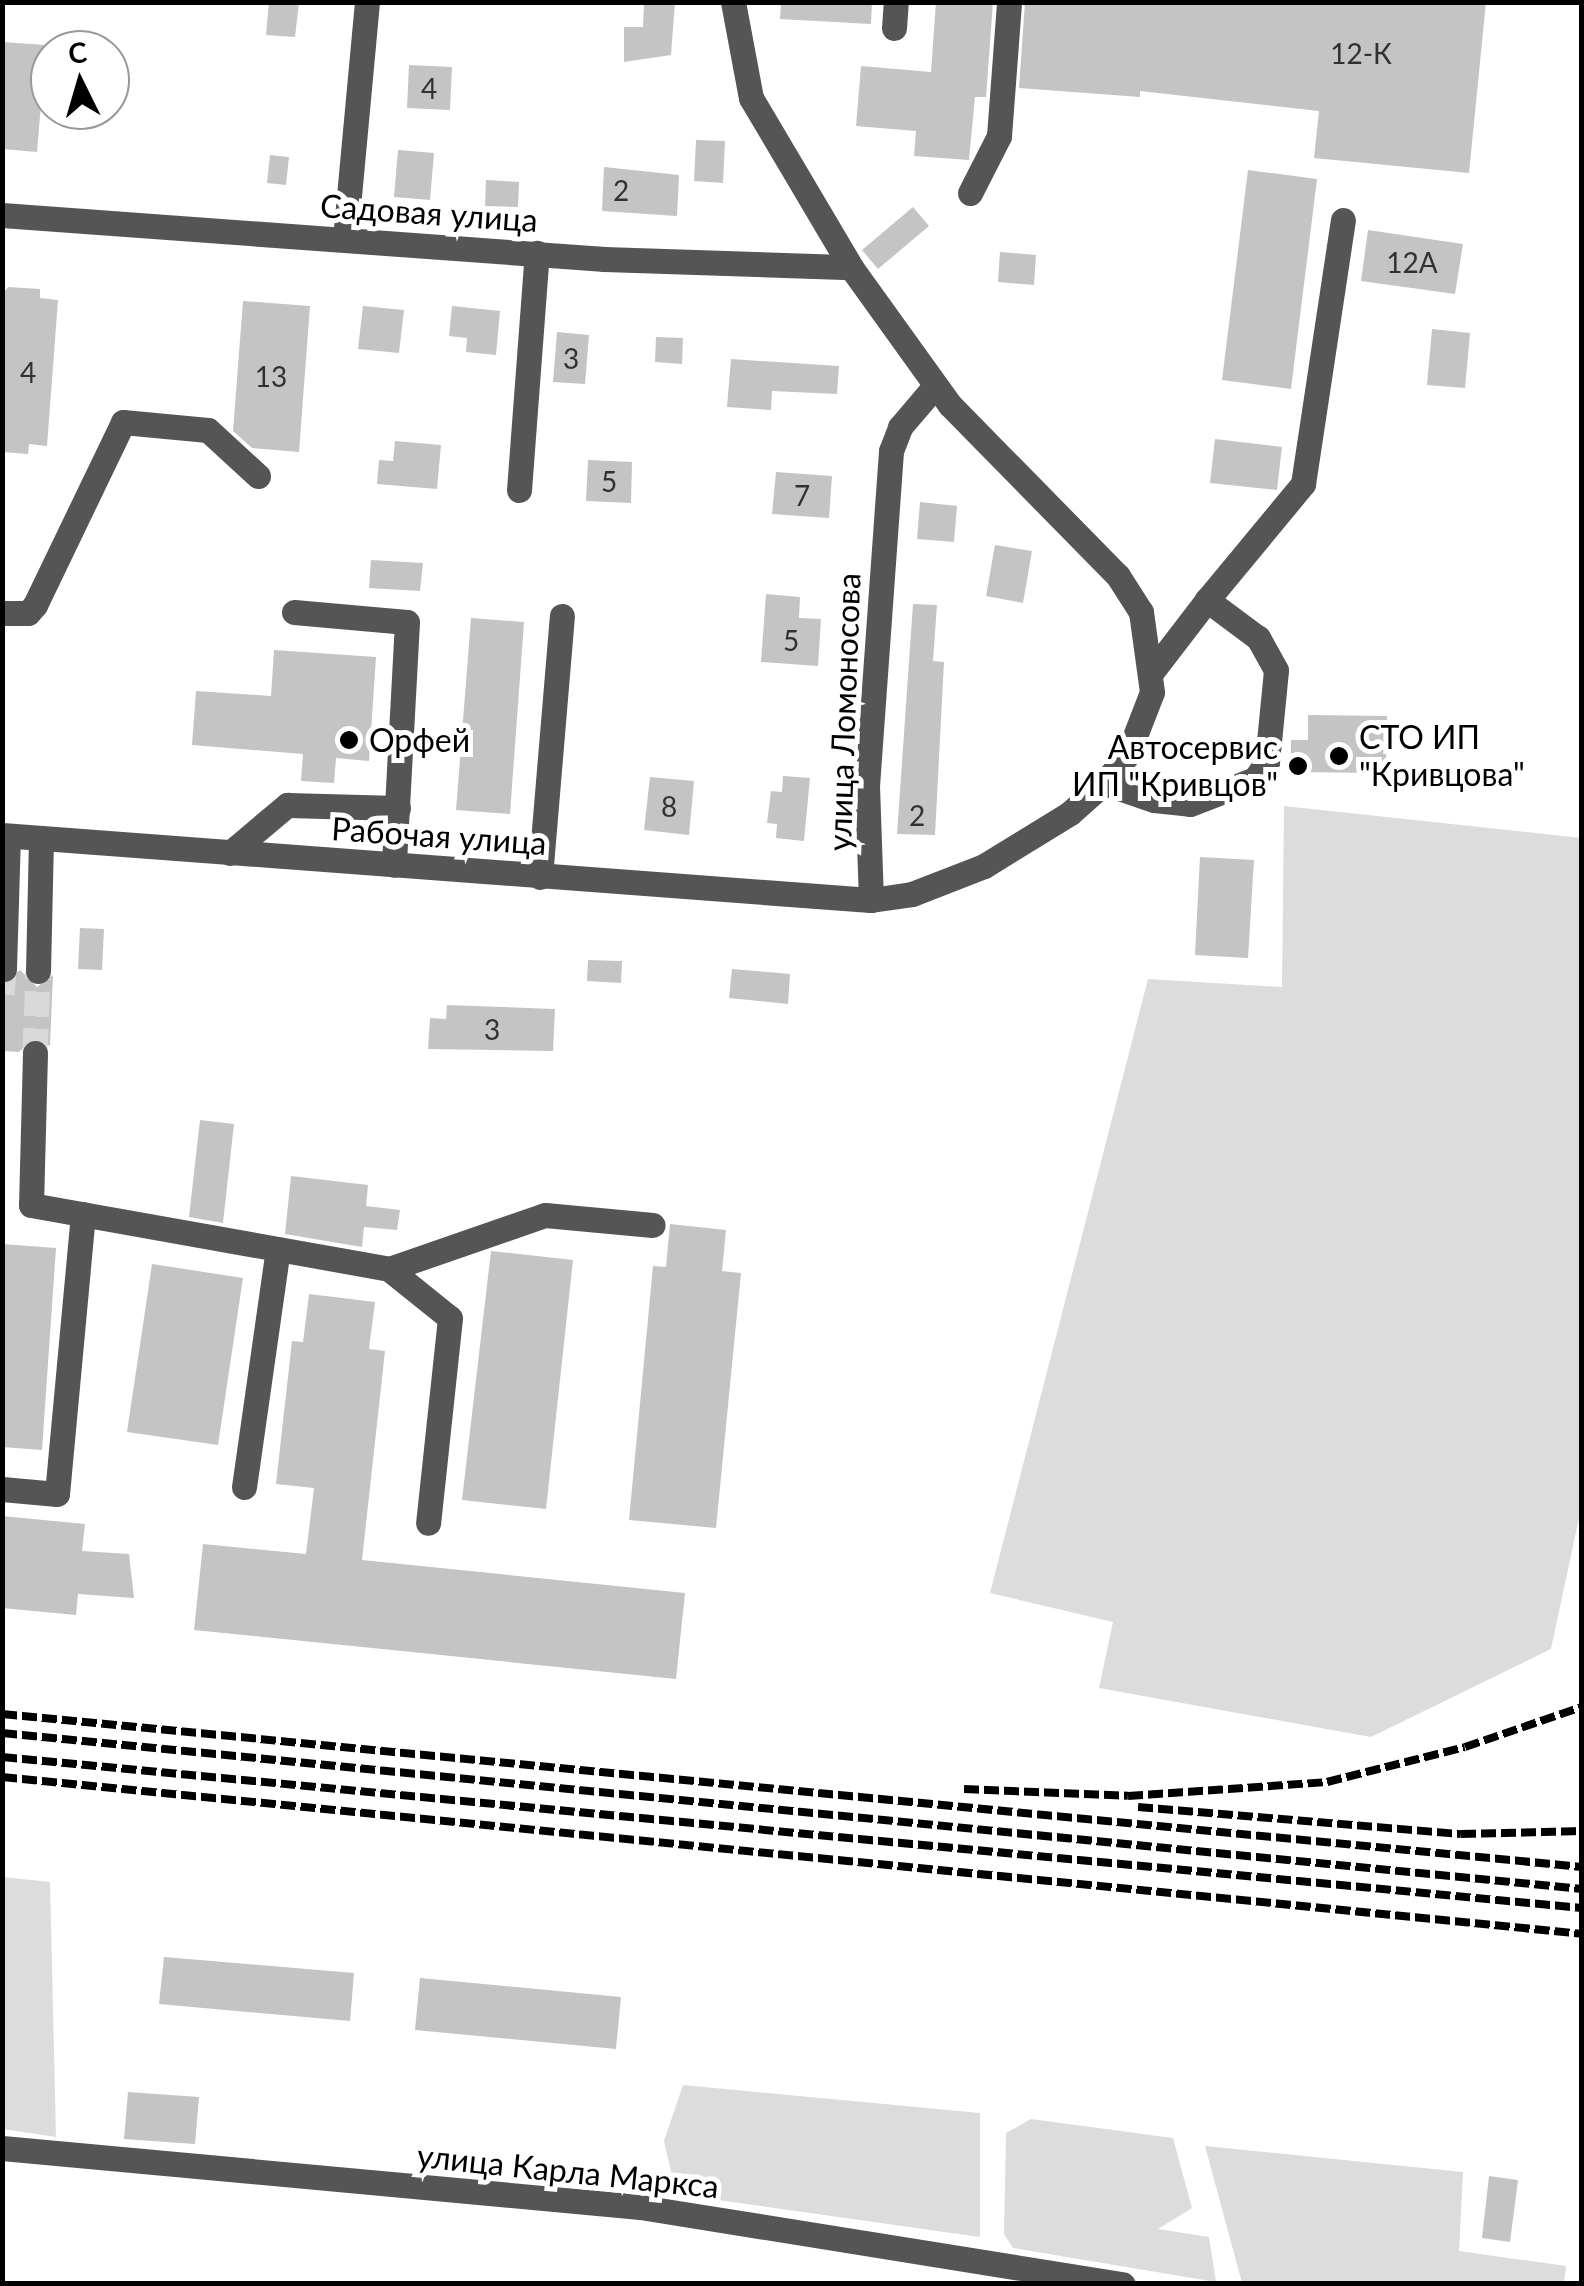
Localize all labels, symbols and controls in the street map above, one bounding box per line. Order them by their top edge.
north arrow [30,30,130,130]
text: С [67,34,88,70]
house number: 12-К [1330,36,1392,70]
house number: 4 [421,71,437,105]
house number: 2 [613,173,629,207]
street label: Садовая улица [319,186,539,240]
house number: 12А [1386,245,1438,279]
house number: 3 [563,341,579,375]
house number: 4 [20,355,36,389]
house number: 13 [255,359,287,393]
house number: 5 [601,464,617,498]
house number: 7 [794,478,810,512]
street label: улица Ломоносова [820,572,868,852]
house number: 5 [783,623,799,657]
place label: СТО ИП "Кривцова" [1359,719,1525,794]
place label: Орфей [369,721,470,759]
marker: Орфей [338,729,360,751]
place label: Автосервис ИП "Кривцов" [1072,729,1278,804]
marker: СТО ИП "Кривцова" [1328,745,1350,767]
marker: Автосервис ИП "Кривцов" [1287,755,1309,777]
house number: 8 [661,789,677,823]
house number: 2 [909,798,925,832]
street label: Рабочая улица [330,809,548,863]
house number: 3 [484,1012,500,1046]
street label: улица Карла Маркса [415,2136,721,2206]

